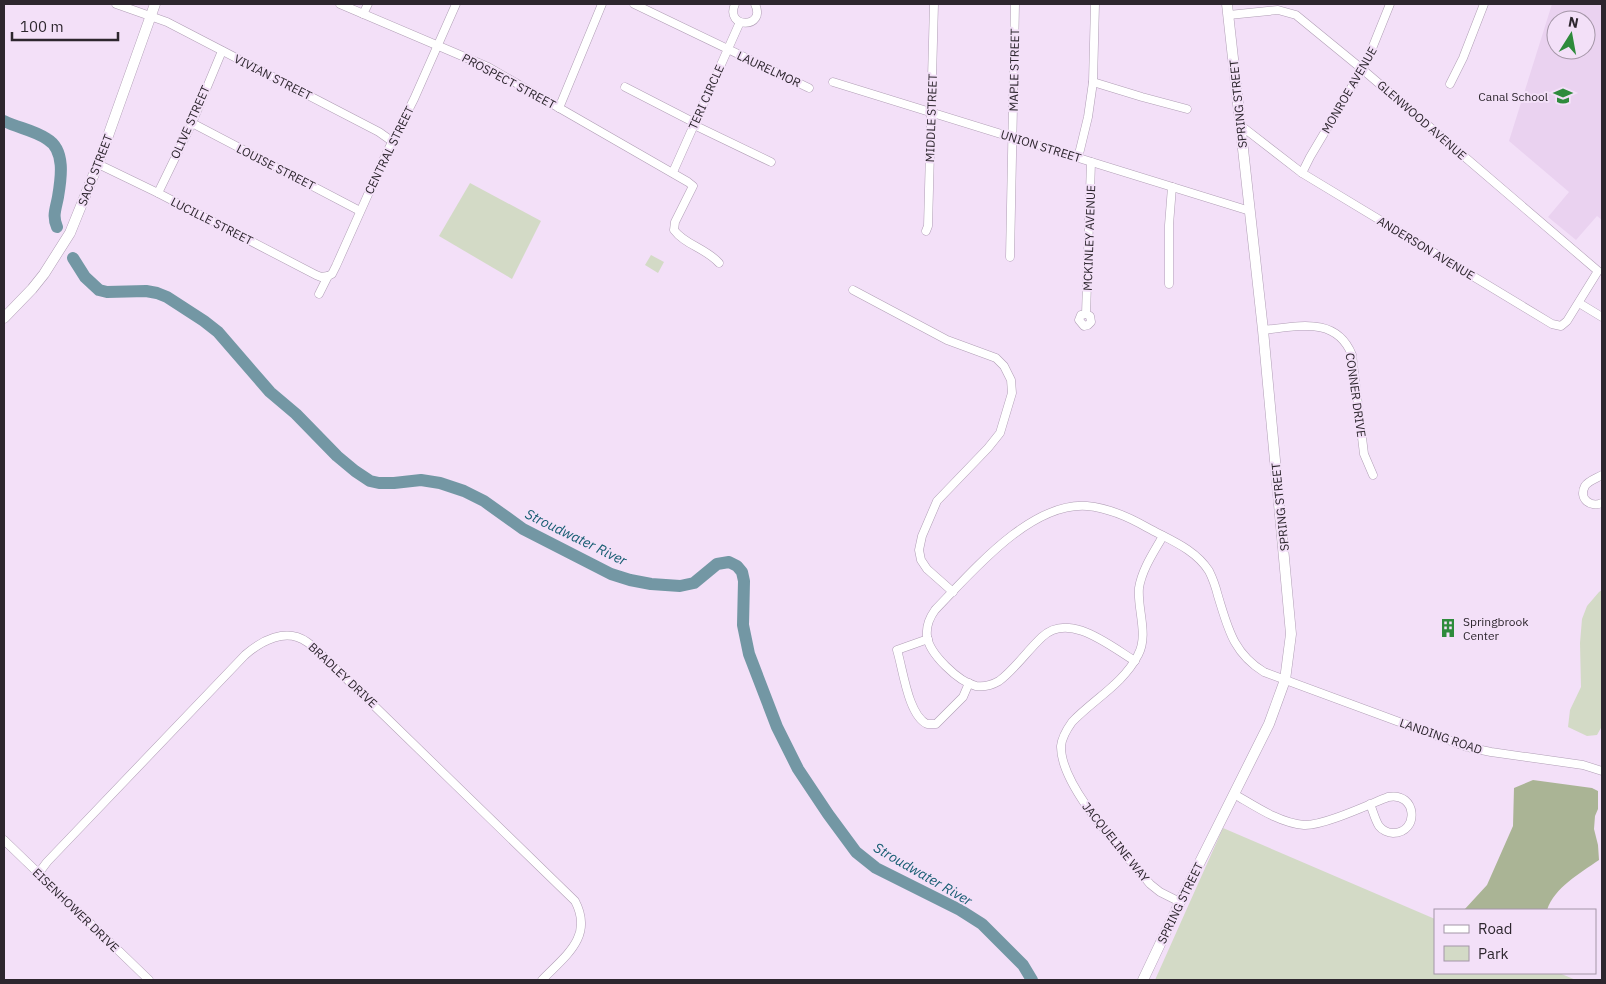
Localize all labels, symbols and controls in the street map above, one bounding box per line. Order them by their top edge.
scale bar [12,10,119,42]
north arrow [1546,10,1596,60]
text: N [1567,12,1580,32]
text: 100 m [20,17,64,36]
street label: MAPLE STREET [1006,28,1022,112]
street label: MONROE AVENUE [1318,44,1380,136]
street label: LAURELMOR [735,48,804,90]
street label: PROSPECT STREET [460,50,559,112]
street label: VIVIAN STREET [232,51,315,103]
street label: SPRING STREET [1226,59,1250,149]
street label: TERI CIRCLE [685,62,727,132]
street label: MIDDLE STREET [922,73,940,163]
street label: GLENWOOD AVENUE [1374,77,1470,163]
street label: OLIVE STREET [167,83,213,161]
school or university icon: Canal School [1552,85,1574,107]
place label: Canal School [1478,89,1548,104]
street label: CENTRAL STREET [361,103,417,197]
street label: UNION STREET [999,127,1083,165]
street label: SACO STREET [75,132,116,208]
street label: LOUISE STREET [234,141,318,193]
street label: MCKINLEY AVENUE [1080,185,1098,291]
street label: LUCILLE STREET [168,194,256,248]
street label: ANDERSON AVENUE [1375,213,1477,283]
street label: CONNER DRIVE [1343,352,1369,438]
street label: SPRING STREET [1268,462,1292,552]
water label: Stroudwater River [522,505,631,570]
place label: Springbrook Center [1463,614,1529,643]
building icon: Springbrook Center [1437,617,1459,639]
street label: BRADLEY DRIVE [305,639,381,711]
street label: LANDING ROAD [1398,715,1484,757]
street label: JACQUELINE WAY [1079,799,1153,885]
water label: Stroudwater River [870,838,976,910]
street label: SPRING STREET [1154,860,1206,946]
street label: EISENHOWER DRIVE [30,865,122,955]
legend [1434,909,1596,974]
text: Road [1478,919,1513,938]
text: Park [1478,944,1508,963]

